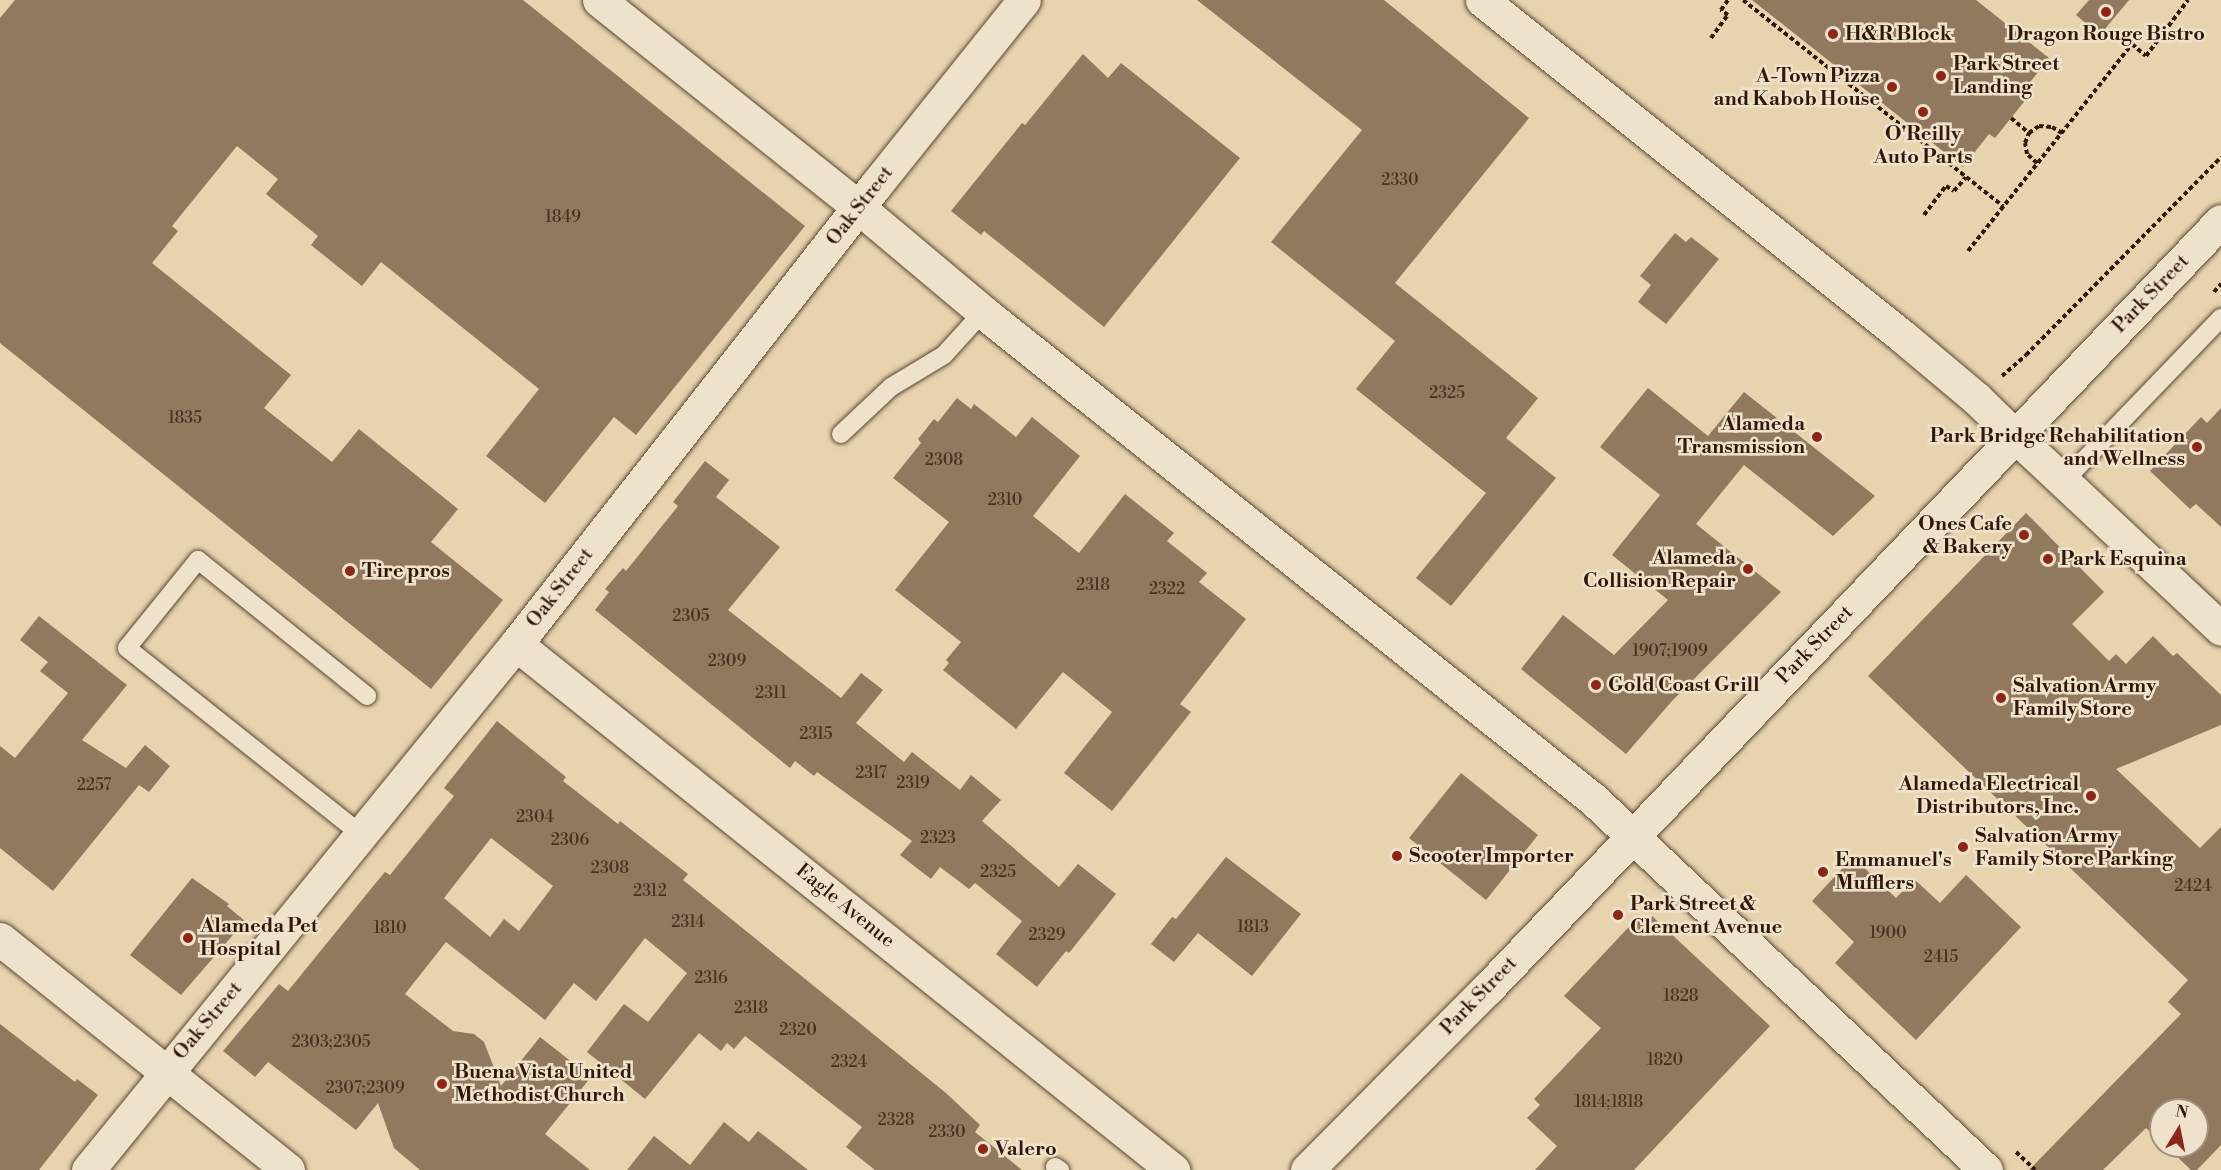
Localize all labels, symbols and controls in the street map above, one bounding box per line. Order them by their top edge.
marker: Dragon Rouge Bistro [2099,5,2113,19]
place label: H&R Block [1845,22,1952,46]
place label: Dragon Rouge Bistro [2007,22,2205,46]
marker: H&R Block [1826,27,1840,41]
place label: Park Street Landing [1953,52,2059,99]
place label: A-Town Pizza and Kabob House [1714,64,1880,111]
marker: Park Street Landing [1934,69,1948,83]
marker: A-Town Pizza and Kabob House [1885,80,1899,94]
marker: O'Reilly Auto Parts [1916,105,1930,119]
place label: O'Reilly Auto Parts [1874,122,1972,169]
street label: Oak Street [821,161,899,251]
house number: 2330 [1381,170,1419,190]
house number: 1849 [545,207,581,227]
street label: Park Street [2108,250,2194,338]
house number: 2325 [1429,383,1465,403]
house number: 1835 [168,408,202,428]
place label: Alameda Transmission [1678,413,1805,460]
place label: Park Bridge Rehabilitation and Wellness [1930,424,2185,471]
marker: Alameda Transmission [1810,430,1824,444]
marker: Park Bridge Rehabilitation and Wellness [2190,440,2204,454]
house number: 2308 [925,450,963,470]
house number: 2310 [988,490,1022,510]
place label: Ones Cafe & Bakery [1918,512,2012,559]
marker: Ones Cafe & Bakery [2017,528,2031,542]
street label: Oak Street [521,543,599,633]
place label: Alameda Collision Repair [1583,546,1736,593]
place label: Park Esquina [2060,547,2187,571]
marker: Park Esquina [2041,552,2055,566]
place label: Tire pros [362,559,450,583]
marker: Alameda Collision Repair [1741,562,1755,576]
marker: Tire pros [343,564,357,578]
house number: 2318 [1076,575,1110,595]
house number: 2322 [1149,579,1185,599]
street label: Park Street [1772,601,1858,689]
house number: 2305 [672,606,710,626]
house number: 1907;1909 [1632,641,1708,661]
house number: 2309 [708,651,746,671]
place label: Gold Coast Grill [1608,673,1760,697]
place label: Salvation Army Family Store [2013,674,2156,721]
marker: Gold Coast Grill [1589,678,1603,692]
house number: 2311 [755,683,787,703]
marker: Salvation Army Family Store [1994,691,2008,705]
house number: 2315 [799,724,833,744]
house number: 2317 [855,763,887,783]
place label: Alameda Electrical Distributors, Inc. [1898,772,2079,819]
house number: 2319 [896,773,930,793]
house number: 2257 [77,775,111,795]
marker: Alameda Electrical Distributors, Inc. [2084,789,2098,803]
house number: 2304 [516,807,554,827]
place label: Salvation Army Family Store Parking [1975,824,2173,871]
house number: 2323 [920,828,956,848]
house number: 2306 [551,830,589,850]
marker: Salvation Army Family Store Parking [1956,840,1970,854]
place label: Scooter Importer [1409,844,1574,868]
marker: Scooter Importer [1390,849,1404,863]
place label: Emmanuel's Mufflers [1835,849,1951,896]
house number: 2308 [591,858,629,878]
street label: Eagle Avenue [791,859,899,953]
house number: 2325 [980,862,1016,882]
marker: Emmanuel's Mufflers [1816,865,1830,879]
house number: 2424 [2174,876,2212,896]
house number: 2312 [633,881,667,901]
place label: Park Street & Clement Avenue [1630,892,1782,939]
marker: Park Street & Clement Avenue [1611,908,1625,922]
house number: 2314 [671,912,705,932]
place label: Alameda Pet Hospital [200,915,318,962]
house number: 1813 [1237,917,1269,937]
house number: 1810 [373,918,407,938]
house number: 1900 [1869,923,1907,943]
house number: 2329 [1029,925,1065,945]
marker: Alameda Pet Hospital [181,931,195,945]
house number: 2415 [1924,947,1958,967]
street label: Park Street [1436,952,1522,1040]
house number: 2316 [694,968,728,988]
street label: Oak Street [168,977,248,1065]
house number: 1828 [1663,986,1699,1006]
house number: 2318 [734,998,768,1018]
house number: 2320 [779,1020,817,1040]
house number: 2303;2305 [291,1032,371,1052]
house number: 1820 [1647,1050,1683,1070]
house number: 2324 [831,1052,867,1072]
place label: Buena Vista United Methodist Church [454,1060,632,1107]
marker: Buena Vista United Methodist Church [435,1077,449,1091]
house number: 2307;2309 [325,1078,405,1098]
house number: 1814;1818 [1575,1092,1643,1112]
north arrow [2149,1098,2209,1158]
text: N [2174,1101,2190,1123]
house number: 2328 [878,1110,914,1130]
house number: 2330 [928,1122,966,1142]
place label: Valero [995,1137,1057,1161]
marker: Valero [976,1142,990,1156]

